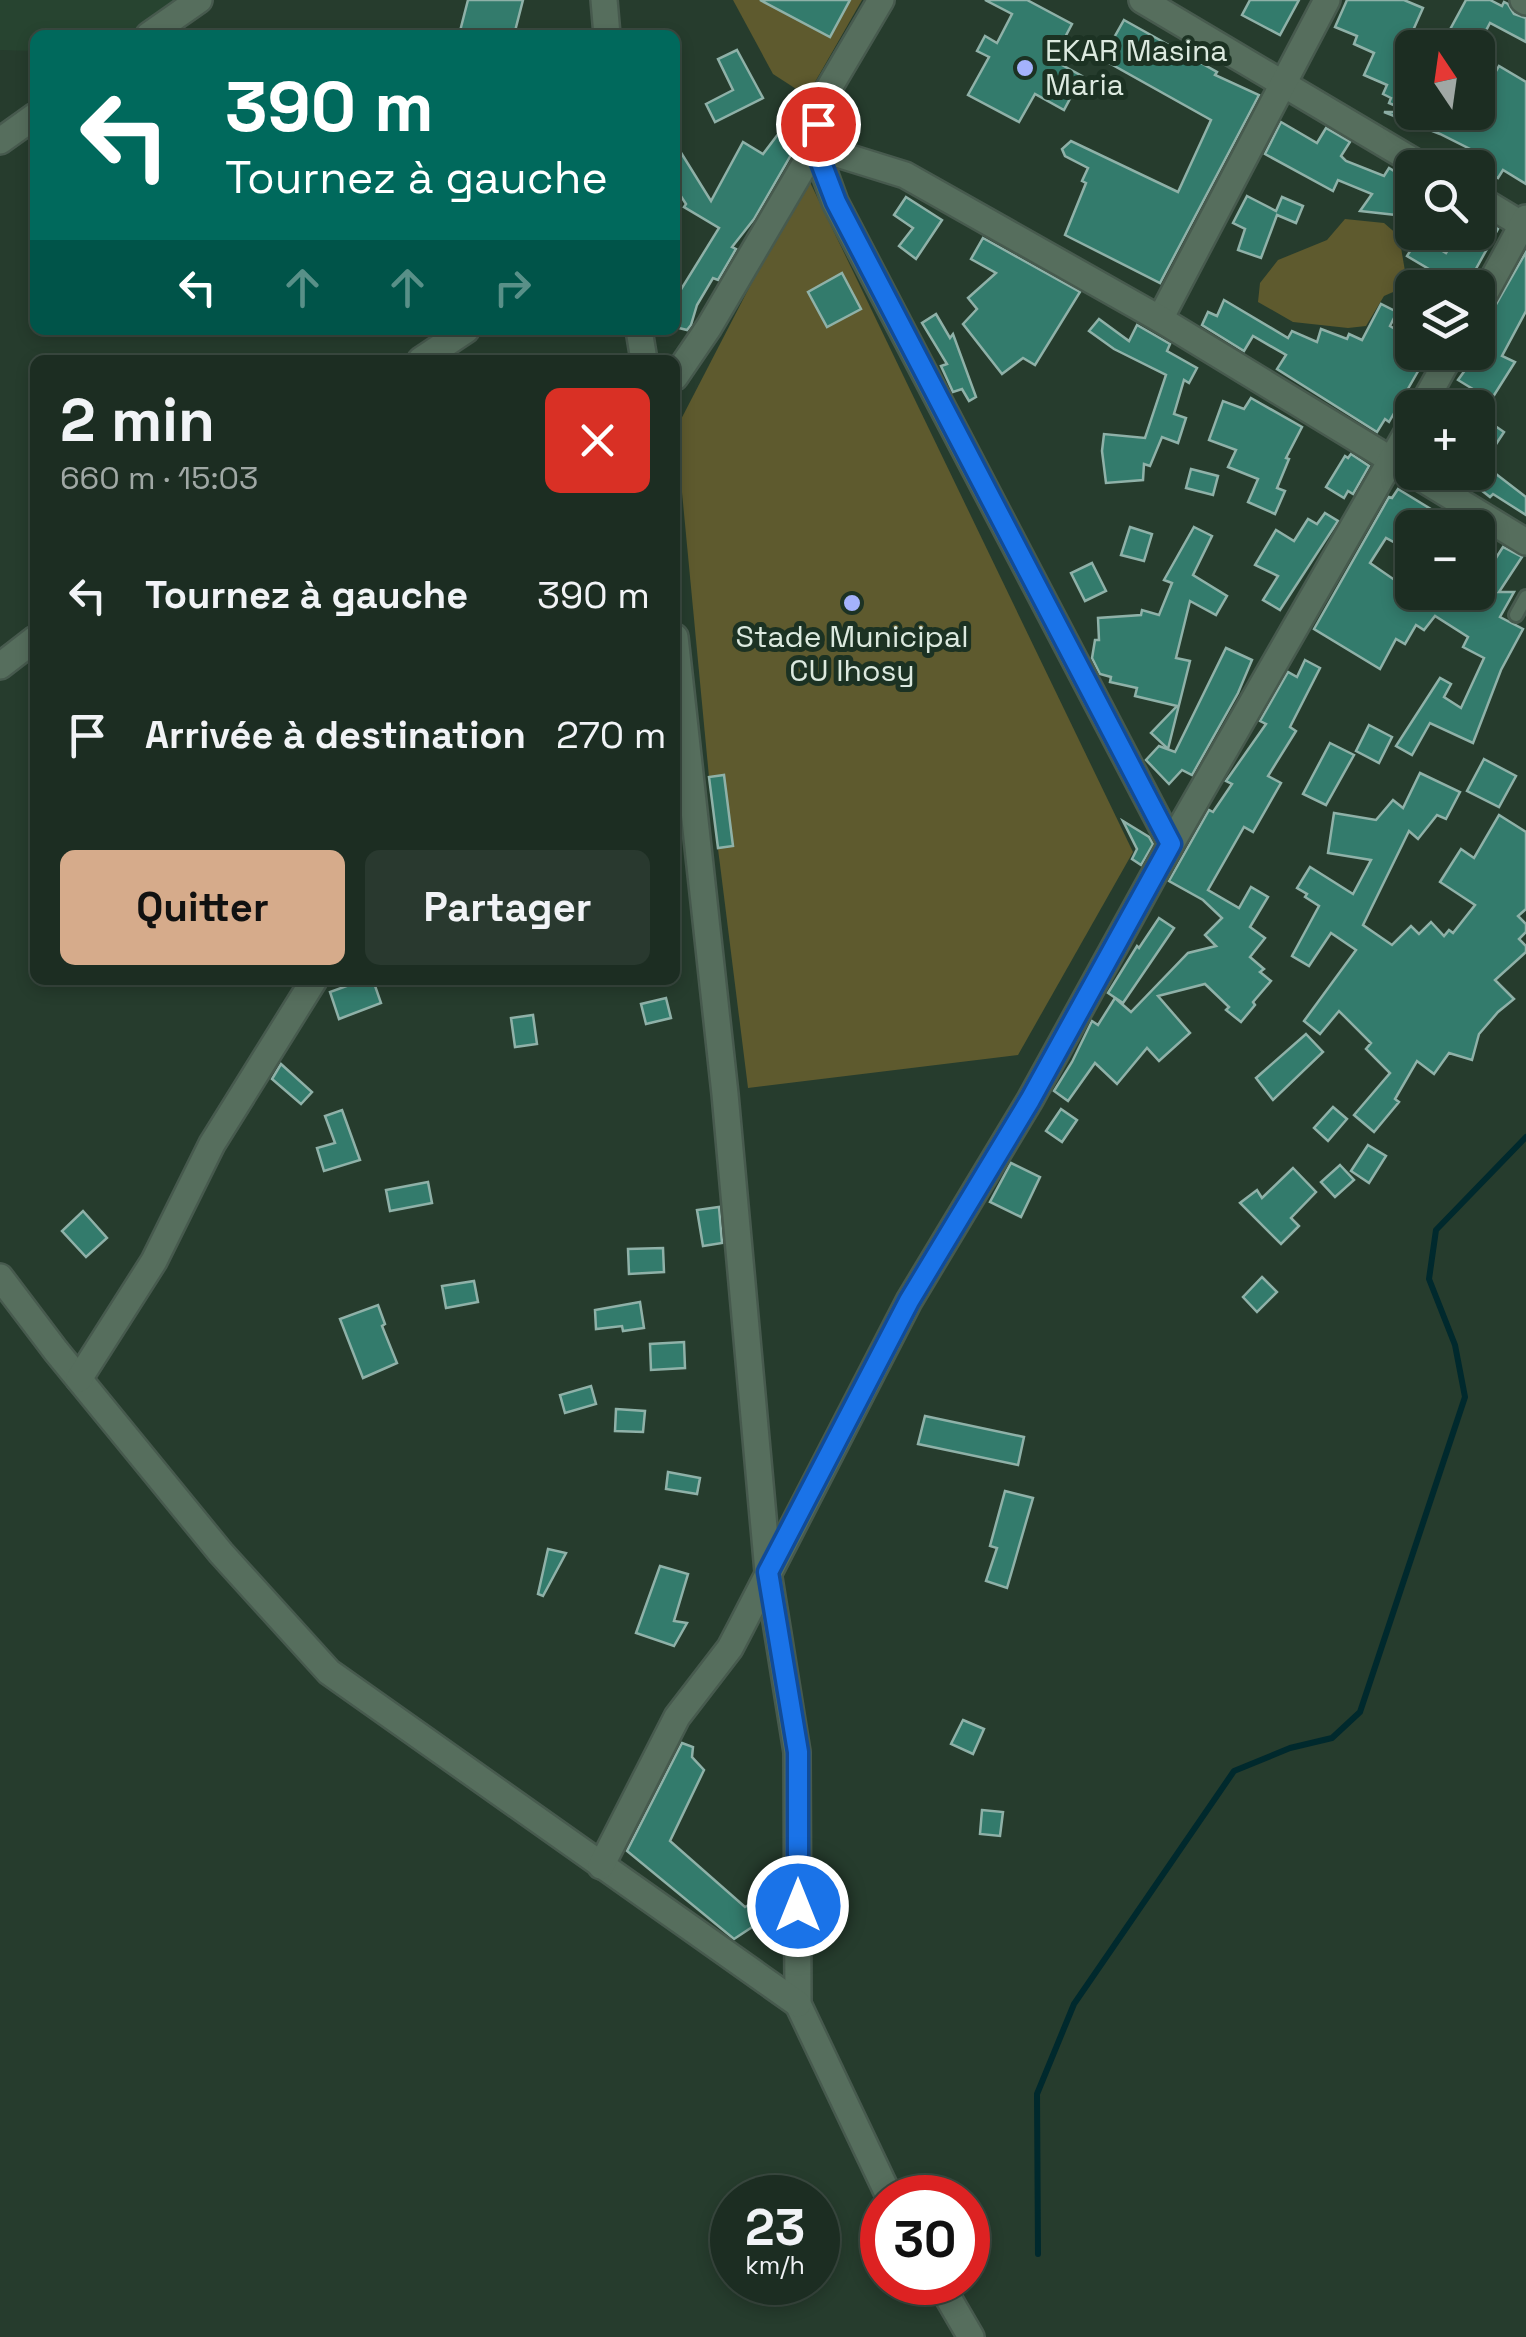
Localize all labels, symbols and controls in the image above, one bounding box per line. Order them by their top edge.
north arrow [1395,30,1495,130]
map controls [1395,30,1495,610]
place label: EKAR Masina Maria [1045,31,1228,104]
marker: EKAR Masina Maria [1014,57,1036,79]
text: 390 m [225,62,434,151]
icon: left [60,70,190,200]
pin [776,82,861,167]
icon: arrive [791,97,846,152]
text: Tournez à gauche [225,149,608,206]
button: search [1395,150,1495,250]
icon: left [170,260,225,315]
icon: ahead [275,260,330,315]
icon: ahead [380,260,435,315]
icon: right [485,260,540,315]
button: layers [1395,270,1495,370]
text: 2 min [60,382,215,459]
button: close [545,388,650,493]
button: + [1395,390,1495,490]
text: 660 m · 15:03 [60,458,258,498]
button: − [1395,510,1495,610]
icon: left [60,568,115,623]
text: Tournez à gauche [145,571,468,619]
text: 390 m [537,571,650,619]
marker: Stade Municipal CU Ihosy [841,592,863,614]
place label: Stade Municipal CU Ihosy [736,617,969,690]
icon: arrive [60,708,115,763]
text: Arrivée à destination [145,711,526,759]
text: 270 m [556,711,667,759]
button: Quitter [60,850,345,965]
button: Partager [365,850,650,965]
position arrow [746,1854,850,1958]
speed limit sign: 30 [860,2175,990,2305]
text: 23 [745,2196,805,2260]
text: km/h [745,2249,805,2281]

